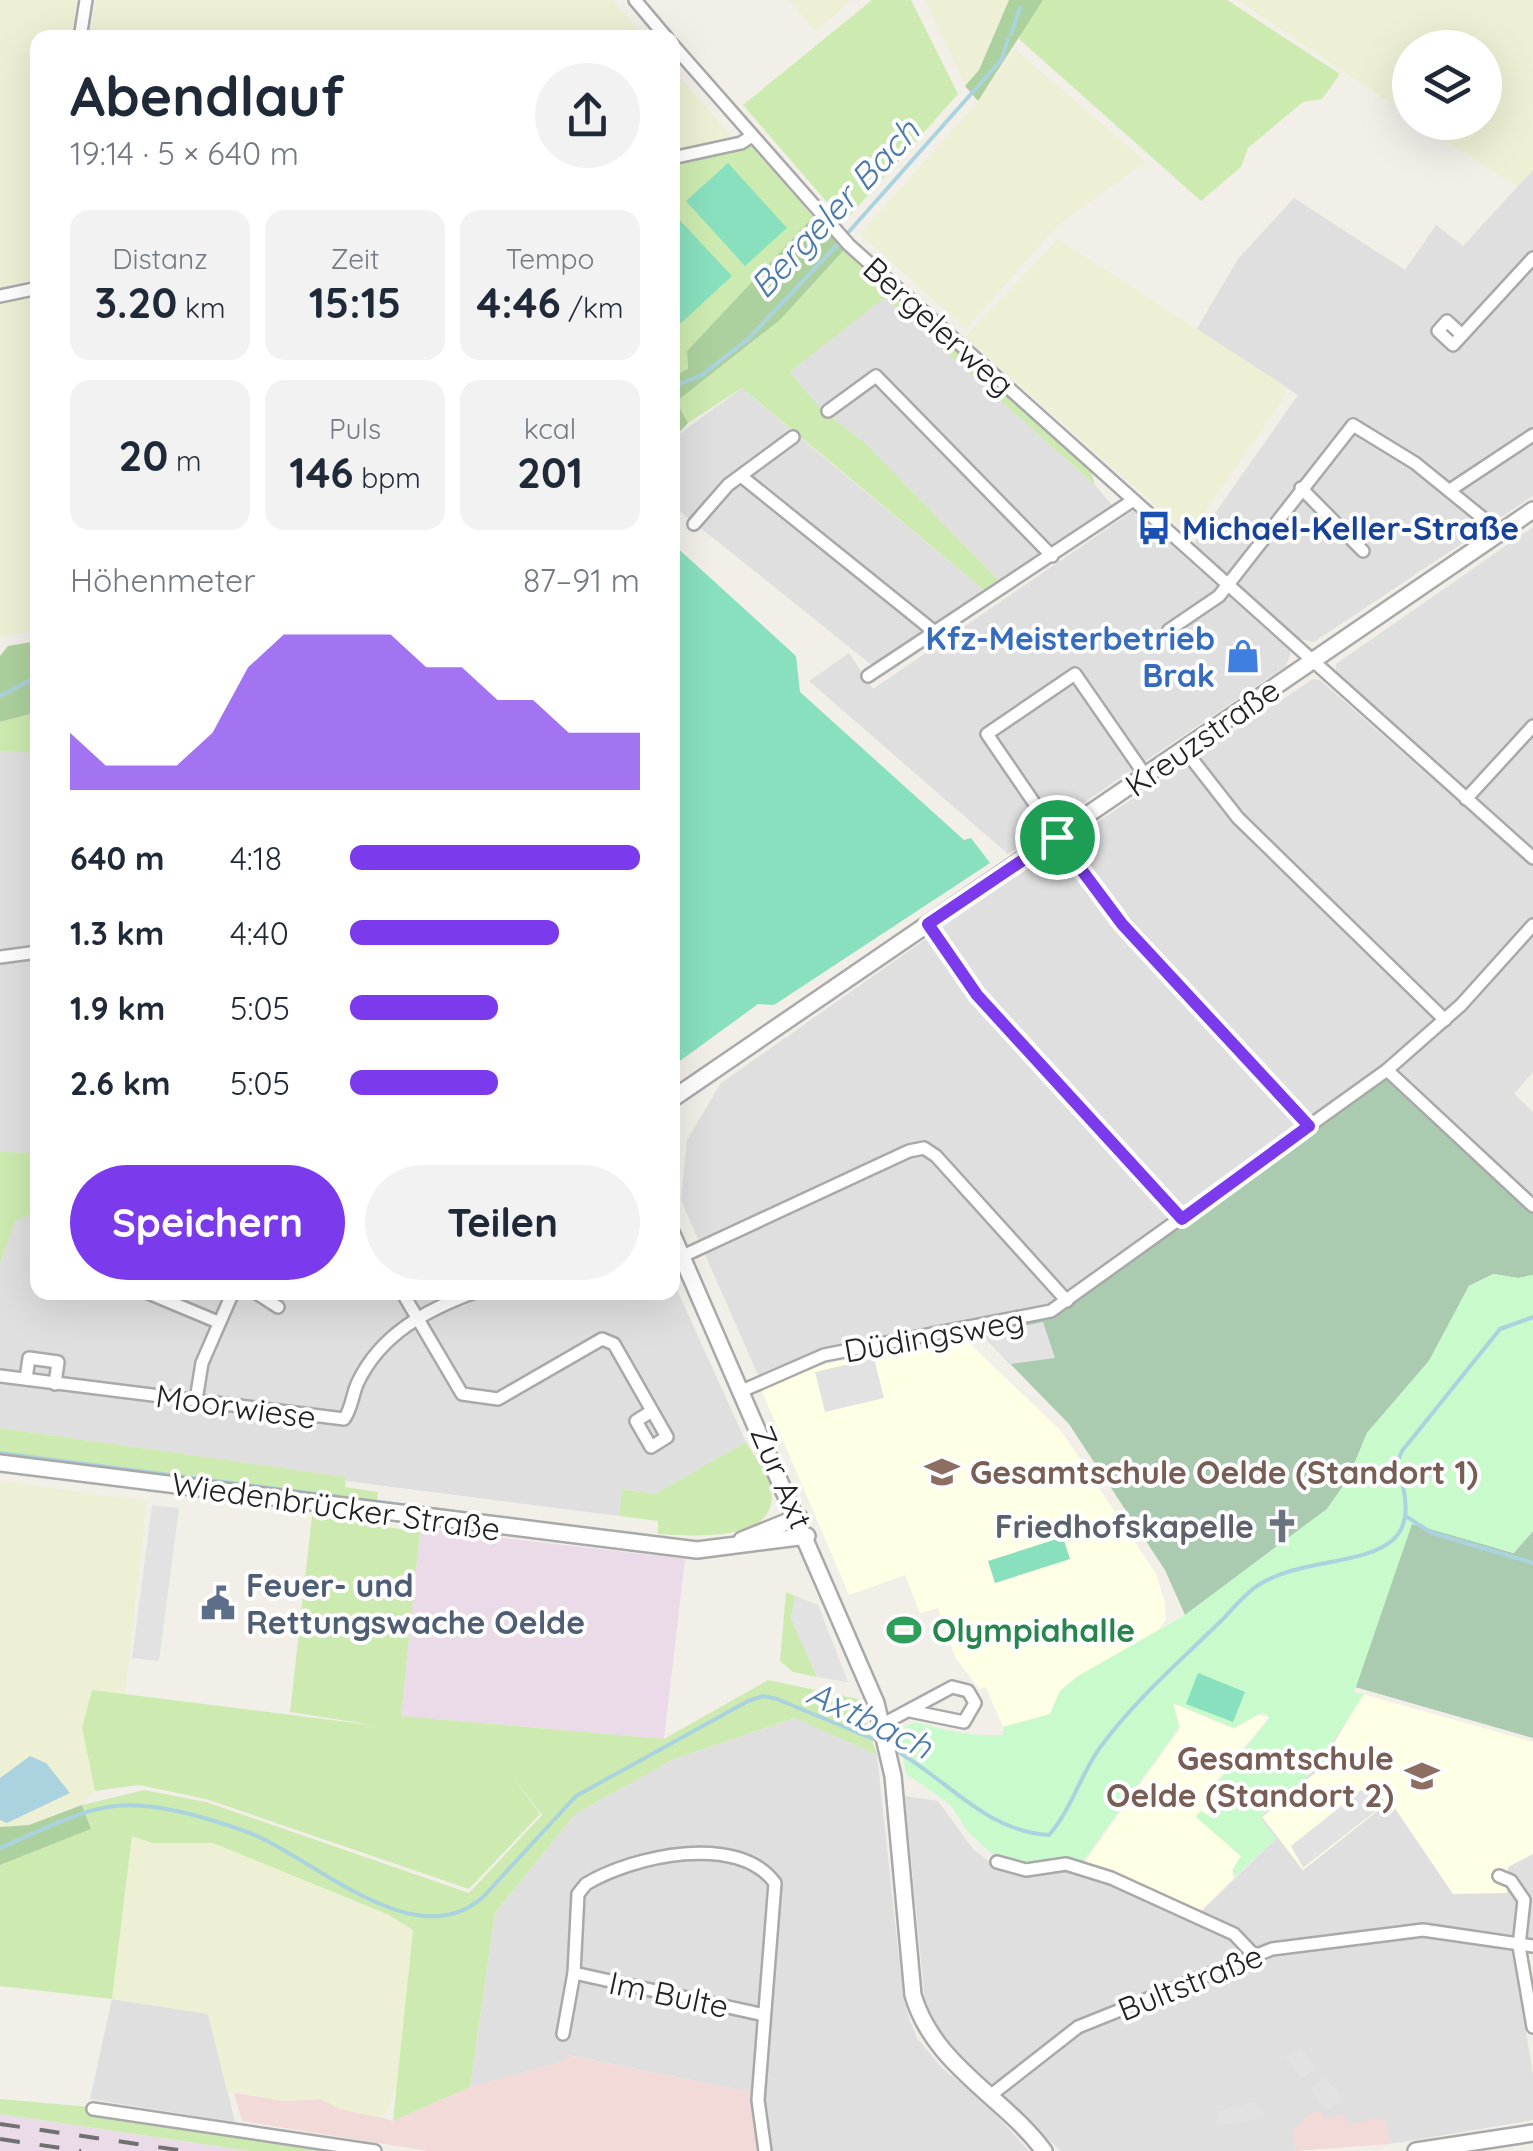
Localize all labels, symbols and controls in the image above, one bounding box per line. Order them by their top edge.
map controls [1392,30,1502,140]
button: layers [1392,30,1502,140]
text: Abendlauf [70,61,345,130]
button: share [535,63,640,168]
water label: Bergeler Bach [740,108,929,307]
text: 19:14 · 5 × 640 m [70,133,299,173]
text: Distanz [112,241,208,276]
text: Zeit [330,241,380,276]
text: Tempo [506,241,594,276]
street label: Bergelerweg [855,248,1023,404]
text: 3.20 [95,276,177,329]
text: 15:15 [309,276,401,329]
text: 4:46 [477,276,561,329]
text: km [177,290,225,325]
text: /km [561,290,623,325]
text: Puls [329,411,381,446]
text: kcal [524,411,576,446]
text: 20 [119,429,168,482]
text: m [168,443,201,478]
text: 146 [289,446,354,499]
text: 201 [517,446,583,499]
text: bpm [354,460,421,495]
place label: Michael-Keller-Straße [1182,508,1519,548]
bus stop icon: Michael-Keller-Straße [1135,509,1173,547]
text: Höhenmeter [70,560,255,600]
text: 87–91 m [523,560,640,600]
place label: Kfz-Meisterbetrieb Brak [926,618,1215,695]
shop icon: Kfz-Meisterbetrieb Brak [1224,637,1262,675]
street label: Kreuzstraße [1117,669,1287,805]
pin [1015,795,1100,880]
icon: arrive [1030,810,1085,865]
text: 640 m [70,838,165,878]
text: 4:18 [230,838,282,878]
text: 1.3 km [70,913,164,953]
text: 4:40 [230,913,289,953]
text: 1.9 km [70,988,165,1028]
text: 5:05 [230,988,290,1028]
text: 2.6 km [70,1063,171,1103]
text: 5:05 [230,1063,290,1103]
button: Speichern [70,1165,345,1280]
button: Teilen [365,1165,640,1280]
street label: Düdingsweg [841,1299,1027,1371]
street label: Moorwiese [153,1375,319,1437]
street label: Zur Axt [742,1419,822,1535]
place label: Gesamtschule Oelde (Standort 1) [970,1452,1478,1492]
school or university icon: Gesamtschule Oelde (Standort 1) [923,1453,961,1491]
street label: Wiedenbrücker Straße [169,1463,503,1549]
place label: Friedhofskapelle [995,1506,1254,1546]
church icon: Friedhofskapelle [1263,1507,1301,1545]
place label: Feuer- und Rettungswache Oelde [246,1565,585,1642]
public building icon: Feuer- und Rettungswache Oelde [199,1584,237,1622]
place label: Olympiahalle [932,1610,1135,1650]
sports icon: Olympiahalle [885,1611,923,1649]
water label: Axtbach [800,1670,941,1769]
place label: Gesamtschule Oelde (Standort 2) [1106,1738,1394,1815]
school or university icon: Gesamtschule Oelde (Standort 2) [1403,1757,1441,1795]
street label: Bultstraße [1112,1935,1268,2029]
street label: Im Bulte [606,1962,732,2026]

